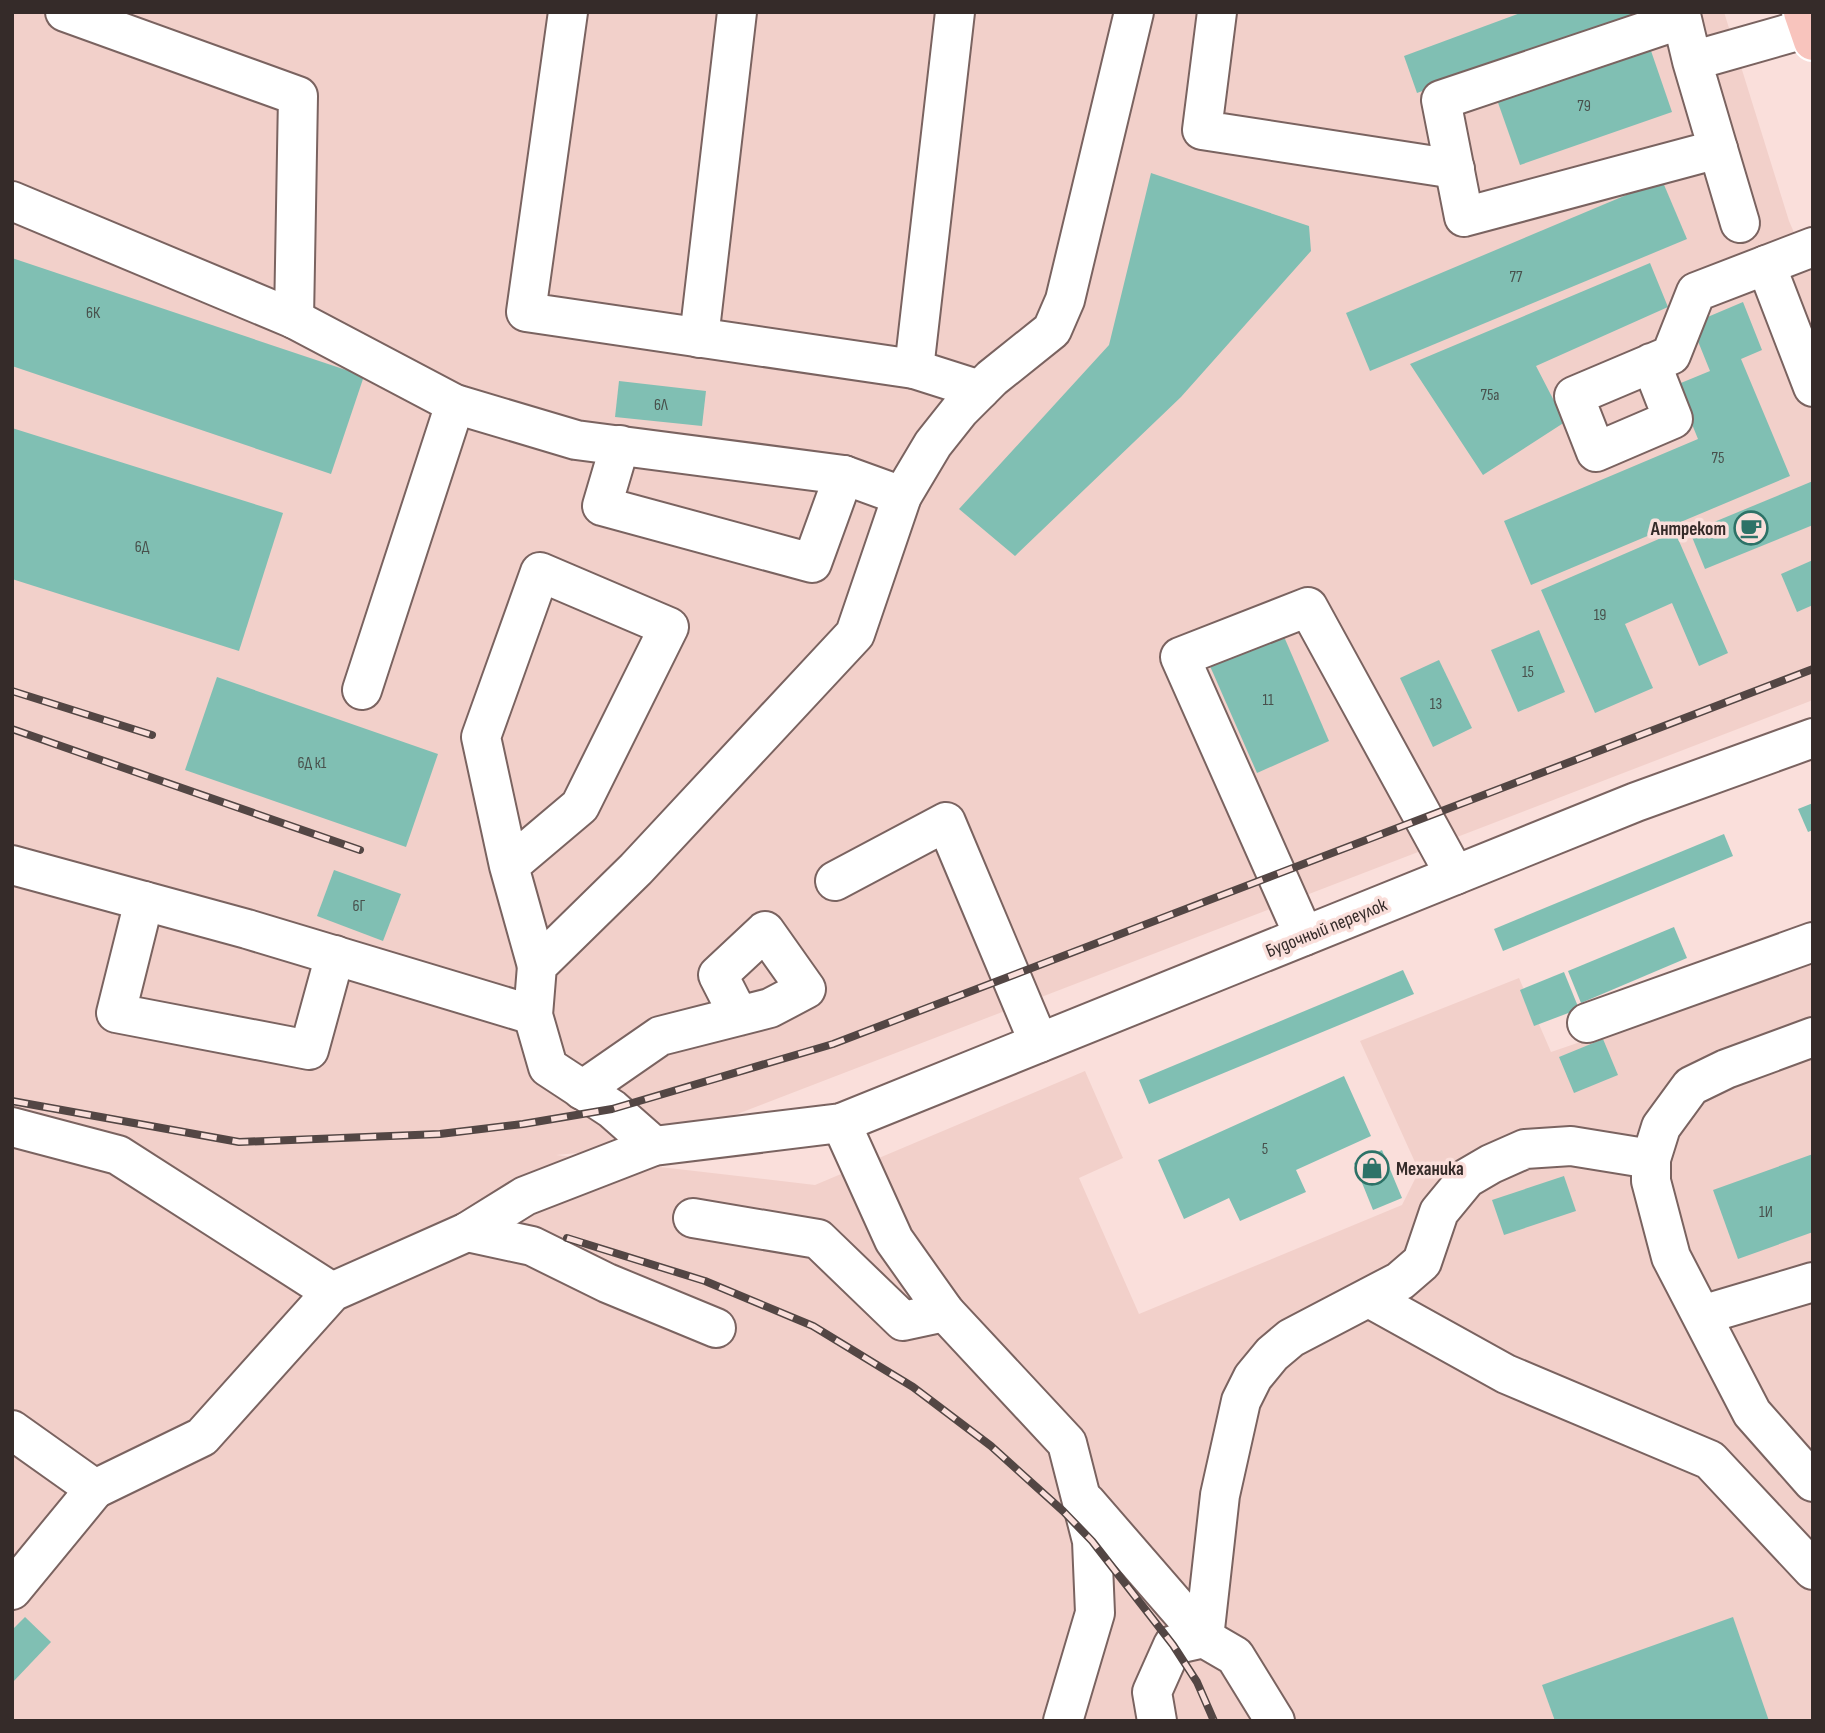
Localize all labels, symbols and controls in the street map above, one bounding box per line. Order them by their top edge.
house number: 79 [1577,97,1591,116]
house number: 77 [1510,268,1523,287]
house number: 6К [86,304,101,323]
house number: 75а [1481,386,1499,405]
house number: 6Л [654,396,668,415]
house number: 75 [1712,449,1724,468]
cafe icon: Антрекот [1732,509,1770,547]
place label: Антрекот [1650,518,1726,541]
house number: 6Д [135,538,150,557]
house number: 19 [1594,606,1606,625]
house number: 15 [1522,663,1534,682]
house number: 11 [1262,691,1274,710]
house number: 13 [1430,695,1442,714]
house number: 6Д к1 [298,754,327,773]
street label: Будочный переулок [1263,893,1391,963]
house number: 6Г [353,897,366,916]
house number: 5 [1262,1140,1268,1159]
shop icon: Механика [1353,1149,1391,1187]
place label: Механика [1396,1158,1464,1181]
house number: 1И [1759,1203,1773,1222]

